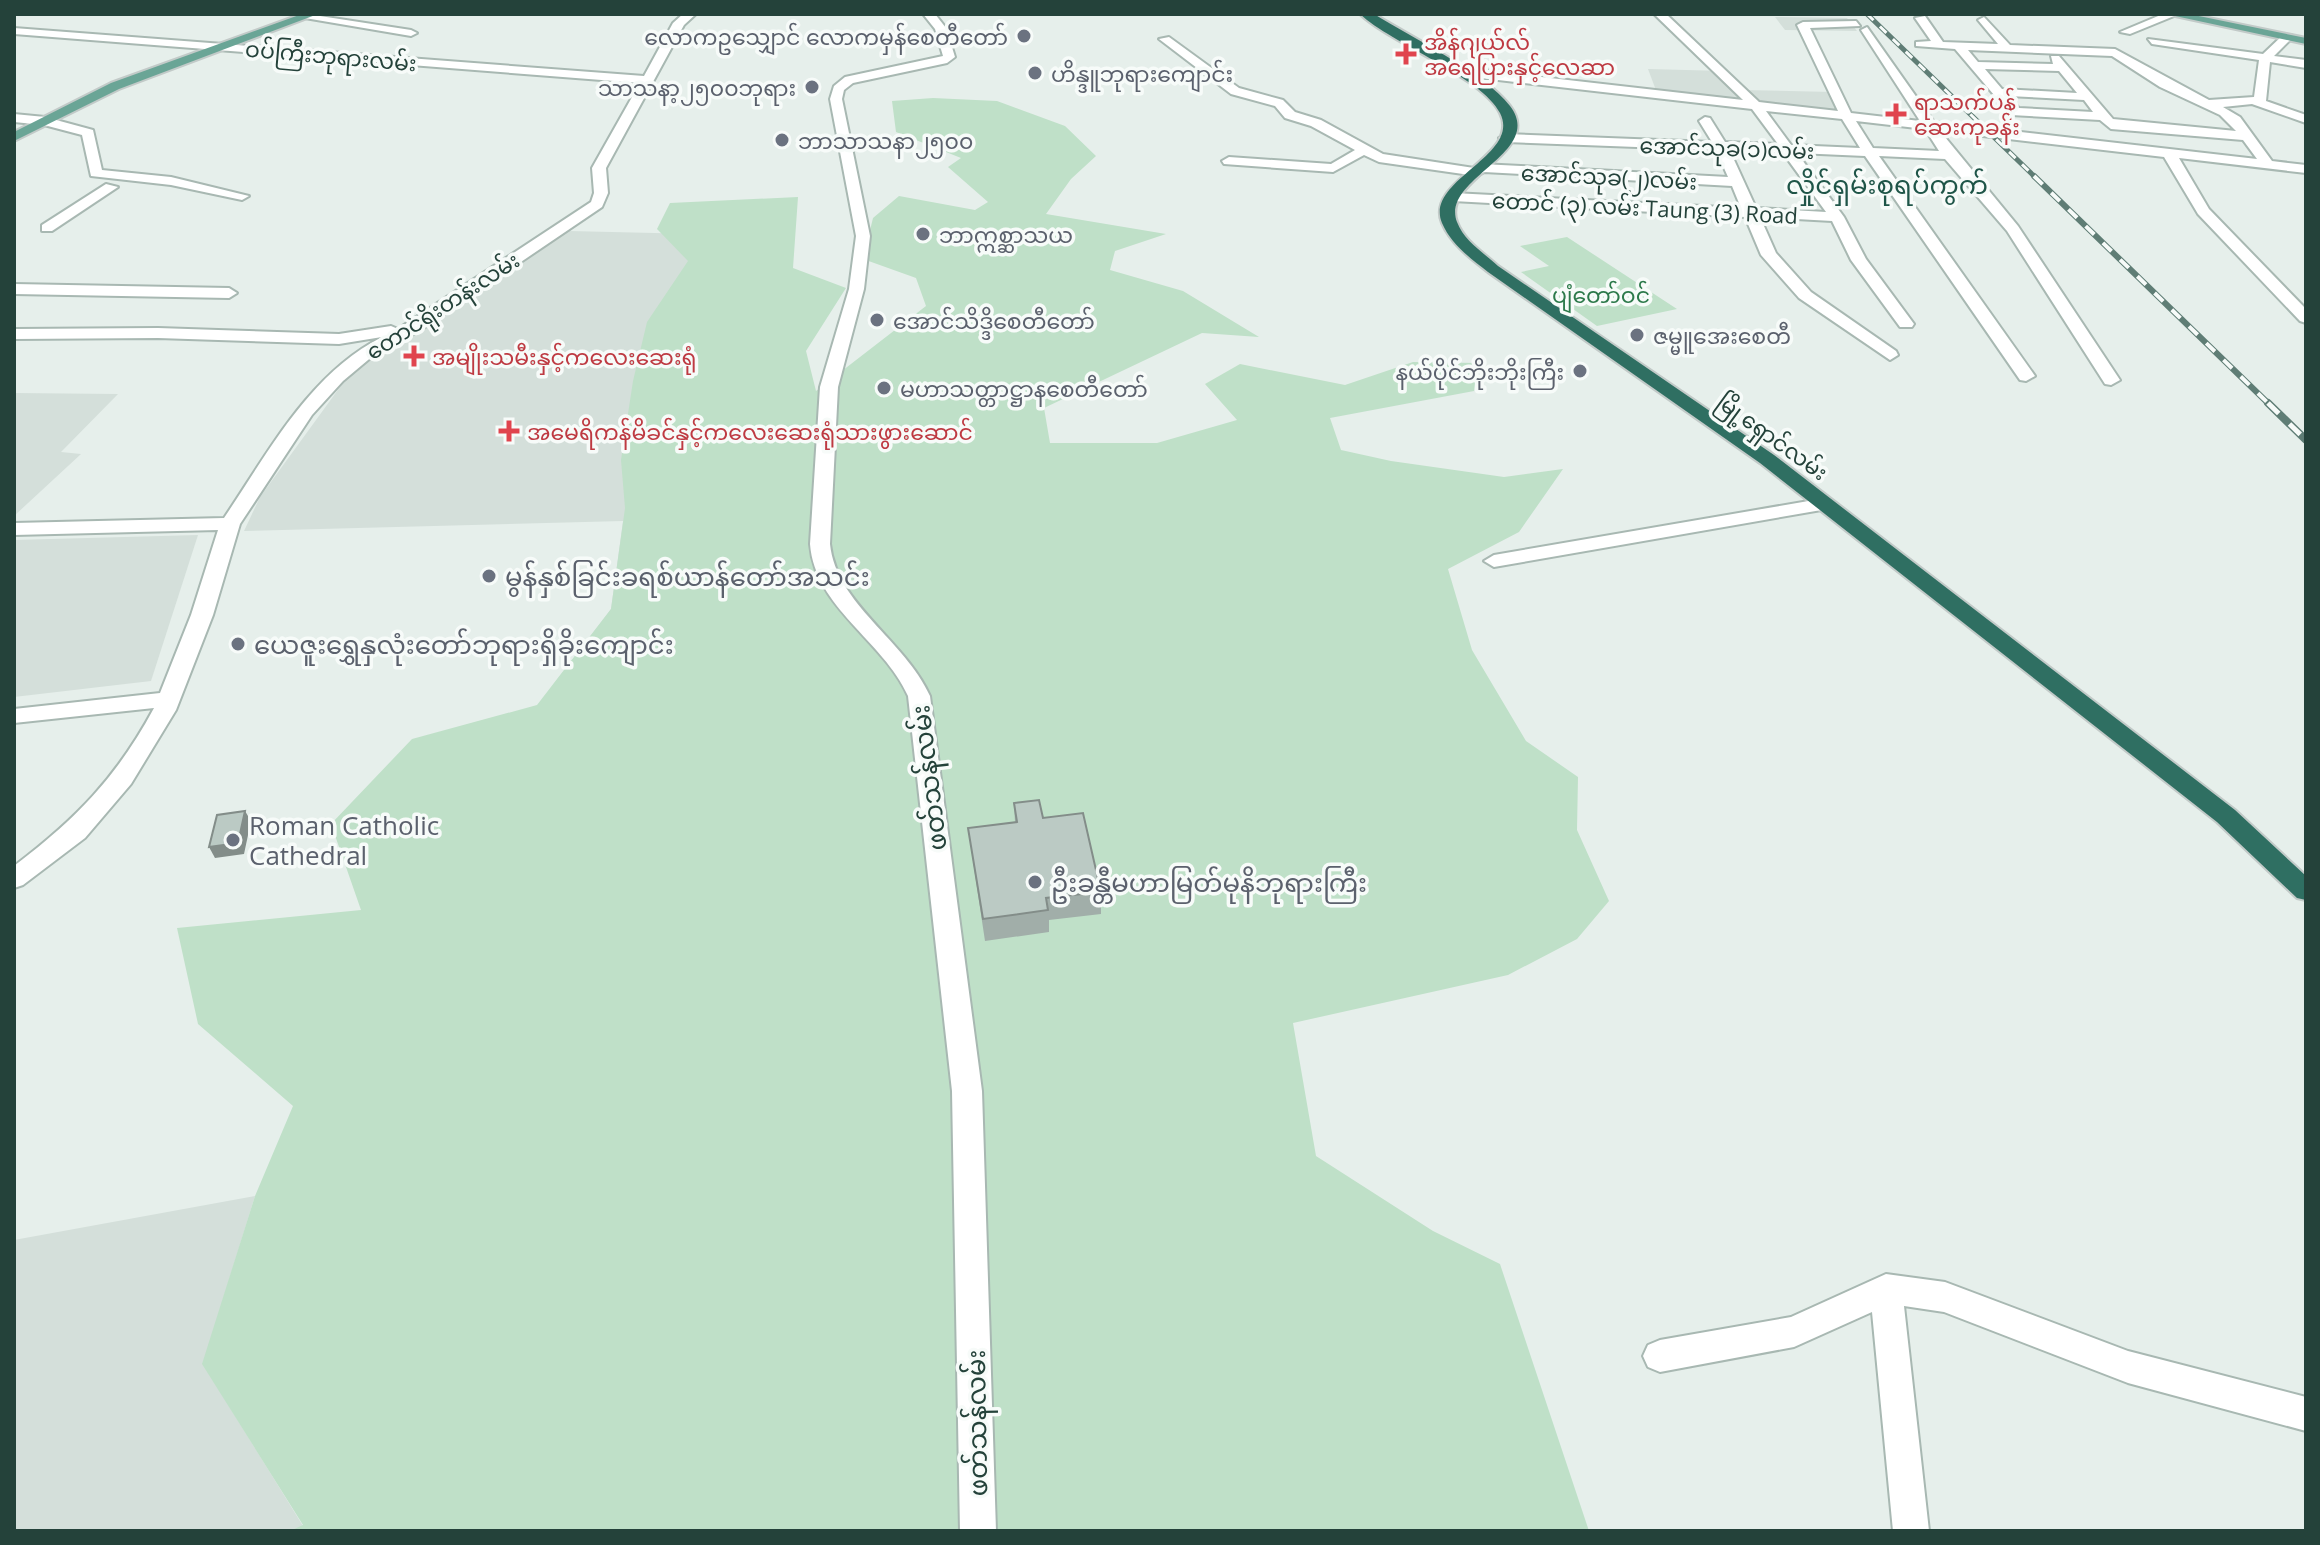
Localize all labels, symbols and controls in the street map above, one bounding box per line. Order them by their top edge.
place label: လောကဥသျှောင် လောကမှန်စေတီတော် [644,21,1008,55]
place label: အိန်ဂျယ်လ် အရေပြားနှင့်လေဆာ [1424,26,1615,85]
marker: လောကဥသျှောင် လောကမှန်စေတီတော် [1015,27,1033,45]
street label: ဝပ်ကြီးဘုရားလမ်း [244,33,418,81]
marker: အိန်ဂျယ်လ် အရေပြားနှင့်လေဆာ [1395,43,1417,65]
place label: ဟိန္ဒူဘုရားကျောင်း [1051,58,1233,93]
marker: ဟိန္ဒူဘုရားကျောင်း [1026,64,1044,82]
place label: သာသနာ့၂၅၀၀ဘုရား [598,72,796,106]
marker: သာသနာ့၂၅၀၀ဘုရား [803,78,821,96]
place label: ရာသက်ပန် ဆေးကုခန်း [1914,86,2020,145]
marker: ရာသက်ပန် ဆေးကုခန်း [1885,103,1907,125]
place label: ဘာသာသနာ၂၅၀၀ [798,125,973,159]
street label: အောင်သုခ(၁)လမ်း [1639,129,1815,169]
marker: ဘာသာသနာ၂၅၀၀ [773,131,791,149]
street label: အောင်သုခ(၂)လမ်း [1520,156,1698,200]
district label: လှိုင်ရှမ်းစုရပ်ကွက် [1786,166,1988,206]
street label: တောင် (၃) လမ်း Taung (3) Road [1491,184,1799,234]
place label: ဘာဣစ္ဆာသယ [939,219,1073,253]
marker: ဘာဣစ္ဆာသယ [914,225,932,243]
street label: တောင်ရိုးတန်းလမ်း [359,244,527,369]
park label: ပျံတော်ဝင် [1552,279,1650,314]
place label: အောင်သိဒ္ဒိစေတီတော် [893,305,1095,340]
marker: အောင်သိဒ္ဒိစေတီတော် [868,311,886,329]
place label: ဇမ္မူအေးစေတီ [1653,320,1791,355]
marker: ဇမ္မူအေးစေတီ [1628,326,1646,344]
place label: အမျိုးသမီးနှင့်ကလေးဆေးရုံ [432,341,696,376]
marker: အမျိုးသမီးနှင့်ကလေးဆေးရုံ [403,345,425,367]
place label: နယ်ပိုင်ဘိုးဘိုးကြီး [1395,356,1564,390]
marker: နယ်ပိုင်ဘိုးဘိုးကြီး [1571,362,1589,380]
place label: မဟာသတ္တာဋ္ဌာနစေတီတော် [900,373,1148,407]
marker: မဟာသတ္တာဋ္ဌာနစေတီတော် [875,379,893,397]
street label: မြို့ရှောင်လမ်း [1709,386,1835,490]
place label: အမေရိကန်မိခင်နှင့်ကလေးဆေးရုံသားဖွားဆောင် [527,416,973,450]
marker: အမေရိကန်မိခင်နှင့်ကလေးဆေးရုံသားဖွားဆောင် [498,420,520,442]
place label: မွန်နှစ်ခြင်းခရစ်ယာန်တော်အသင်း [505,558,870,598]
marker: မွန်နှစ်ခြင်းခရစ်ယာန်တော်အသင်း [480,567,498,585]
place label: ယေဇူးရွှေနှလုံးတော်ဘုရားရှိခိုးကျောင်း [254,626,674,666]
marker: ယေဇူးရွှေနှလုံးတော်ဘုရားရှိခိုးကျောင်း [229,635,247,653]
street label: ဖတ်သန်လမ်း [901,702,959,853]
place label: Roman Catholic Cathedral [249,807,439,873]
marker: Roman Catholic Cathedral [224,831,242,849]
place label: ဦးခန္တီမဟာမြတ်မုနိဘုရားကြီး [1051,864,1367,904]
marker: ဦးခန္တီမဟာမြတ်မုနိဘုရားကြီး [1026,873,1044,891]
street label: ဖတ်သန်လမ်း [957,1349,999,1497]

